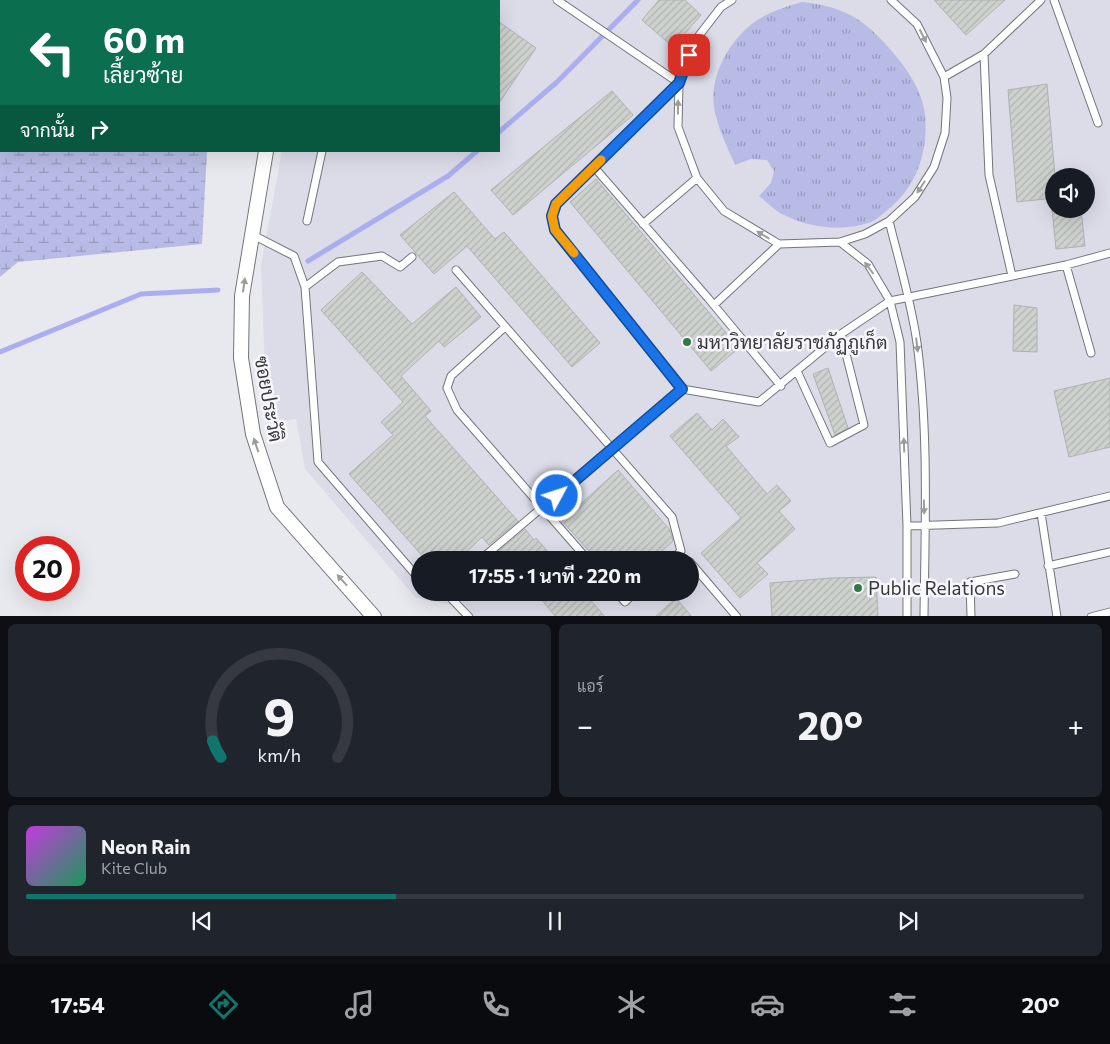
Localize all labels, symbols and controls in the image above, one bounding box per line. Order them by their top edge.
text: 60 m [103,17,185,60]
icon: left [20,20,85,85]
one-way arrow [919,29,927,43]
pin [668,34,710,76]
icon: arrive [675,41,703,69]
text: เลี้ยวซ้าย [103,61,183,88]
one-way arrow [674,99,682,115]
icon: right [85,115,113,143]
text: จากนั้น [20,118,75,141]
map controls [1045,168,1095,218]
button: sound [1045,168,1095,218]
one-way arrow [916,181,926,194]
one-way arrow [756,230,769,239]
one-way arrow [864,261,874,274]
one-way arrow [240,276,248,292]
place label: มหาวิทยาลัยราชภัฏภูเก็ต [697,329,887,356]
marker: มหาวิทยาลัยราชภัฏภูเก็ต [681,336,693,348]
one-way arrow [913,337,921,353]
street label: ซอยประวัติ [251,354,288,444]
one-way arrow [900,437,908,453]
one-way arrow [252,438,260,453]
position arrow [530,469,582,521]
one-way arrow [921,499,929,515]
speed limit sign: 20 [15,536,80,601]
text: 17:55 · 1 นาที · 220 m [469,564,641,587]
one-way arrow [337,574,348,586]
place label: Public Relations [868,576,1005,599]
marker: Public Relations [852,582,864,594]
text: แอร์ [577,676,603,695]
text: 9 [263,683,296,747]
text: 20° [797,701,863,748]
text: − [577,708,593,742]
text: + [1068,708,1084,742]
text: km/h [258,744,301,766]
text: Neon Rain [101,835,191,858]
text: Kite Club [101,858,167,877]
icon: previous [188,907,216,935]
icon: pause [541,907,569,935]
icon: next [894,907,922,935]
icon: directions [206,987,241,1022]
icon: music [342,987,377,1022]
icon: phone [478,987,513,1022]
icon: climate [614,987,649,1022]
icon: car [750,987,785,1022]
icon: filters [885,987,920,1022]
text: 17:54 [50,991,105,1018]
text: 20° [1021,991,1059,1018]

